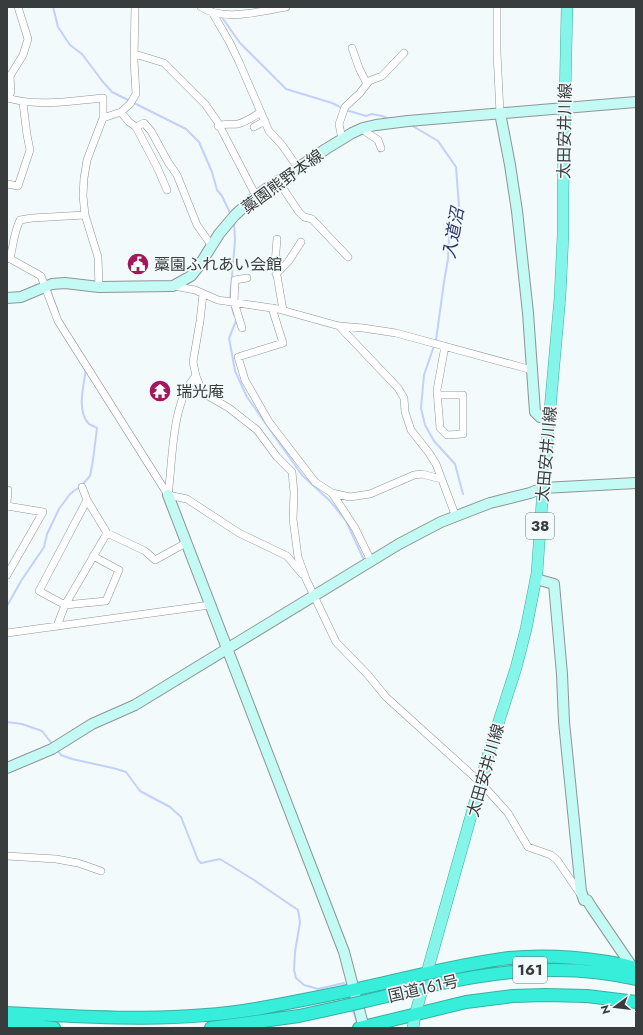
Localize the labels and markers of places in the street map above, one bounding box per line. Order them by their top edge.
public building icon: 藁園ふれあい会館 [125,251,151,277]
place label: 藁園ふれあい会館 [154,253,282,276]
temple icon: 瑞光庵 [147,378,173,404]
place label: 瑞光庵 [176,380,224,403]

